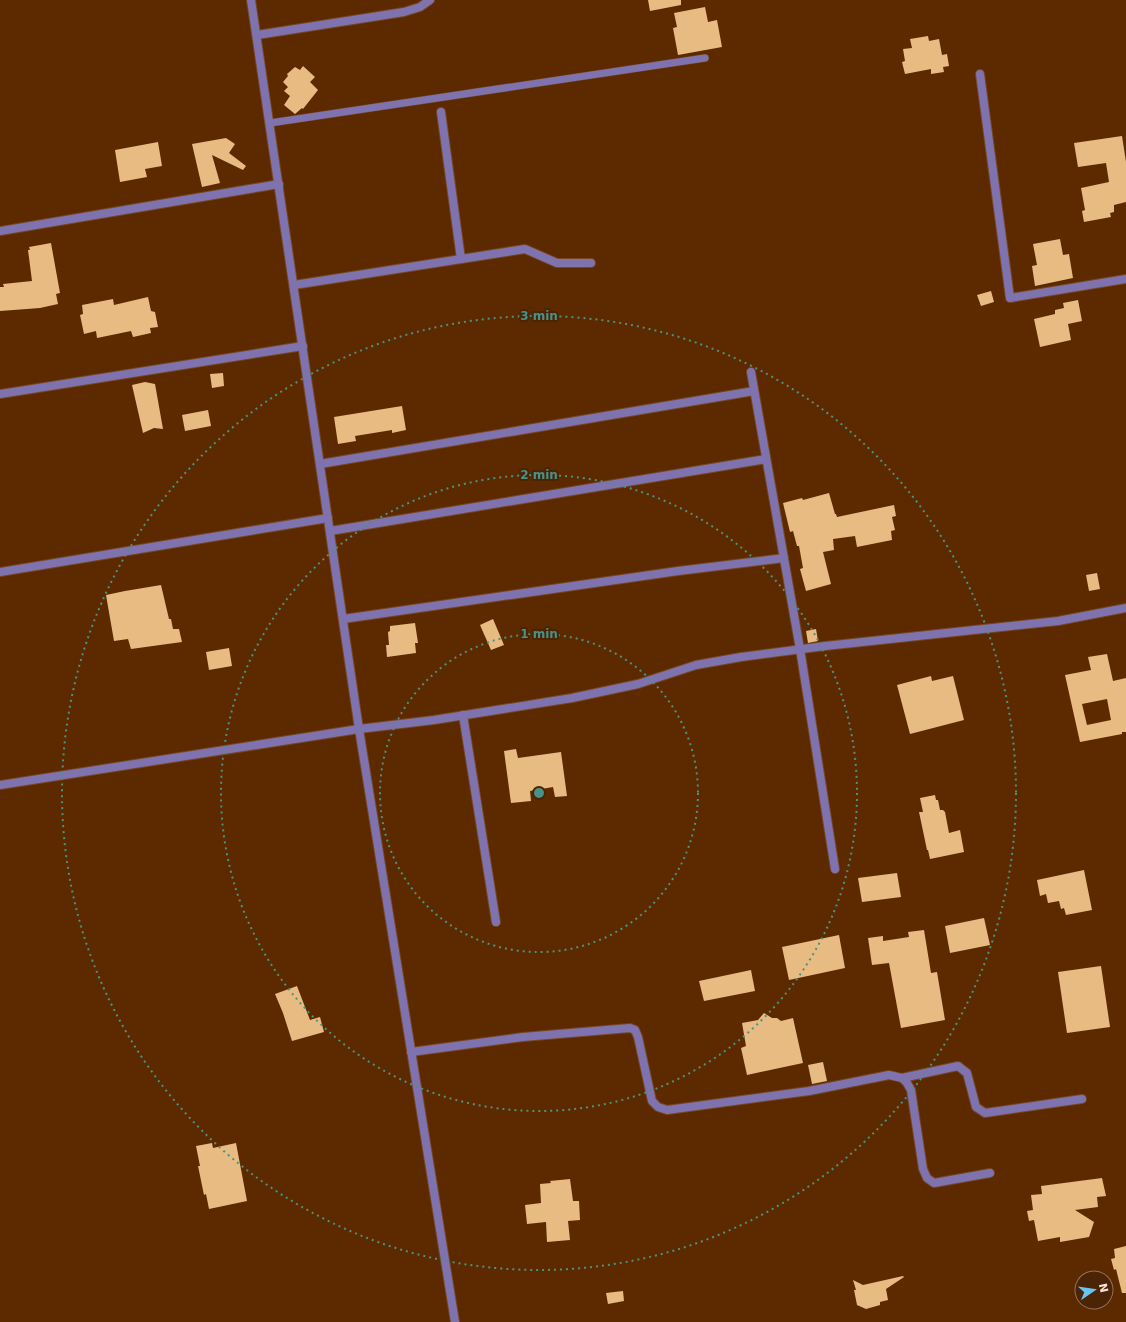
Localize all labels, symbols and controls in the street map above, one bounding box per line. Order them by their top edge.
text: 3 min [520,309,558,323]
text: 2 min [520,468,558,482]
text: 1 min [520,627,558,641]
centre of rings [532,786,546,800]
north arrow [1074,1270,1114,1310]
text: N [1096,1282,1111,1294]

